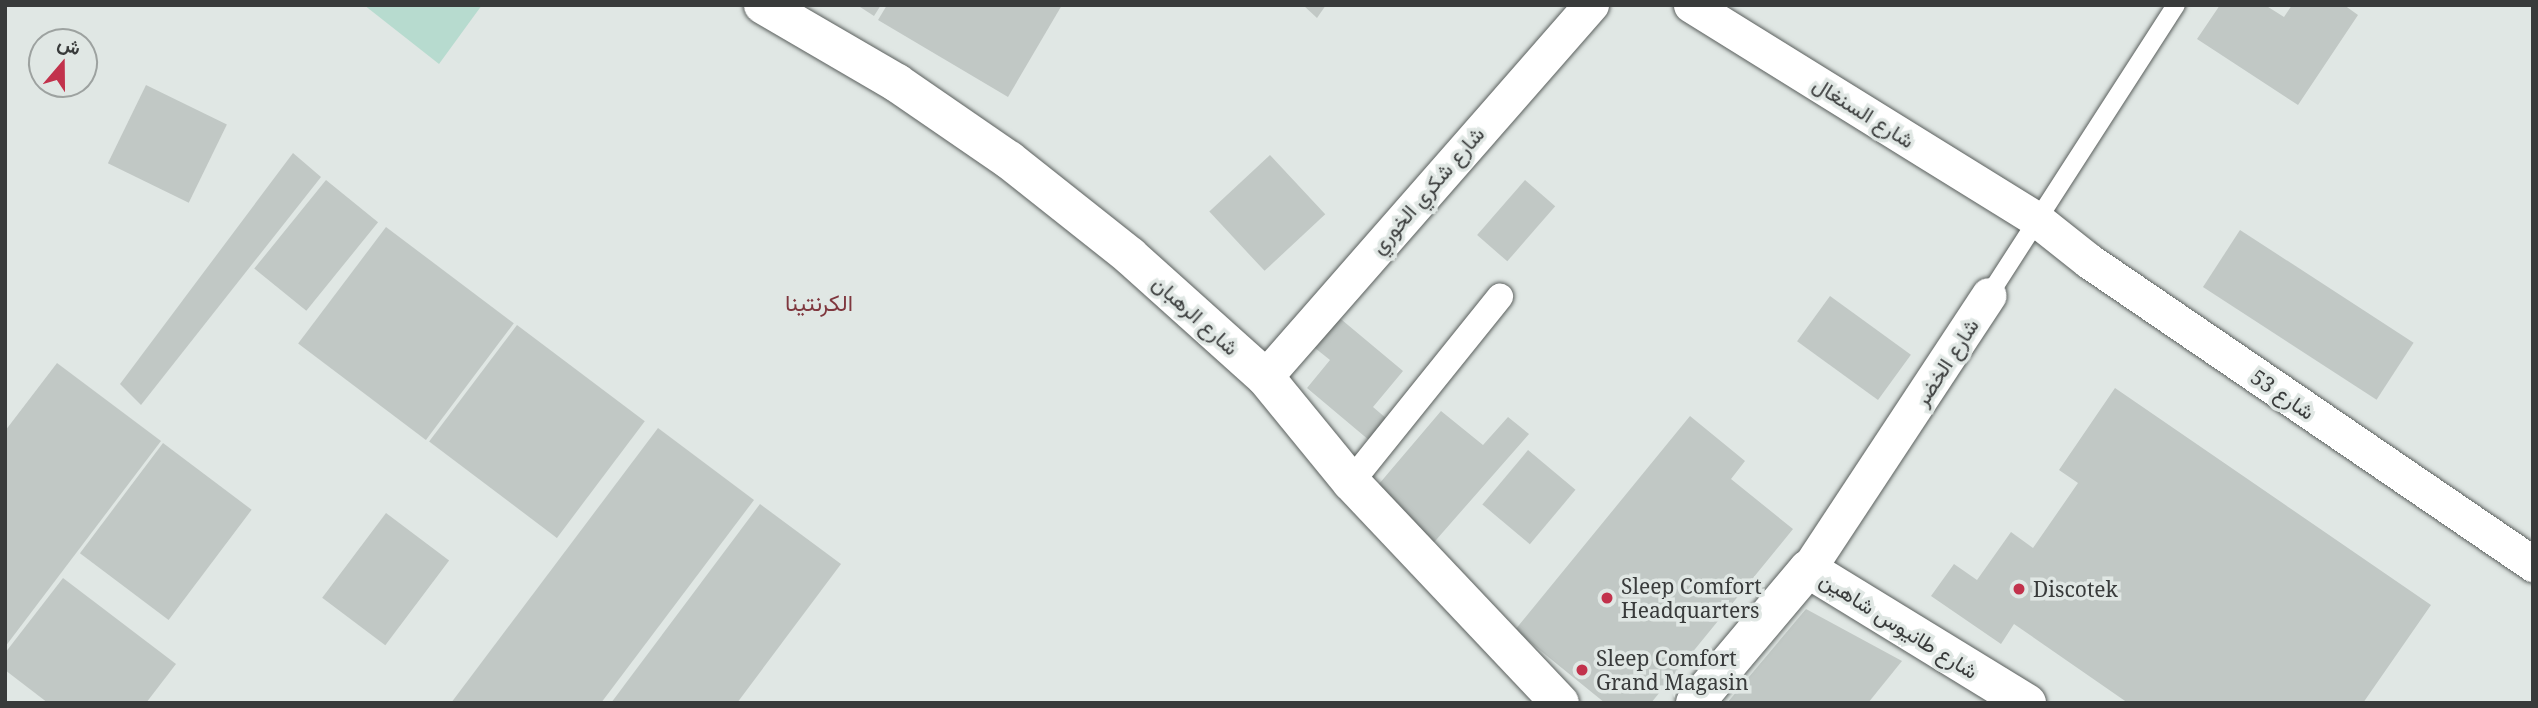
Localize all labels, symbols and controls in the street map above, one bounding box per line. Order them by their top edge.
north arrow [28,28,98,98]
text: ش [54,29,85,61]
street label: شارع السنغال [1809,71,1919,153]
street label: شارع شكري الخوري [1365,121,1489,259]
street label: شارع الرهبان [1148,270,1244,360]
district label: الكرنتينا [785,288,853,316]
street label: شارع الخضر [1908,314,1984,410]
street label: شارع 53 [2246,364,2320,424]
street label: شارع طانيوس شاهين [1815,566,1983,684]
place label: Sleep Comfort Headquarters [1621,573,1762,623]
place label: Discotek [2033,576,2118,602]
marker: Discotek [2011,581,2027,597]
marker: Sleep Comfort Headquarters [1599,590,1615,606]
place label: Sleep Comfort Grand Magasin [1596,645,1749,695]
marker: Sleep Comfort Grand Magasin [1574,662,1590,678]

